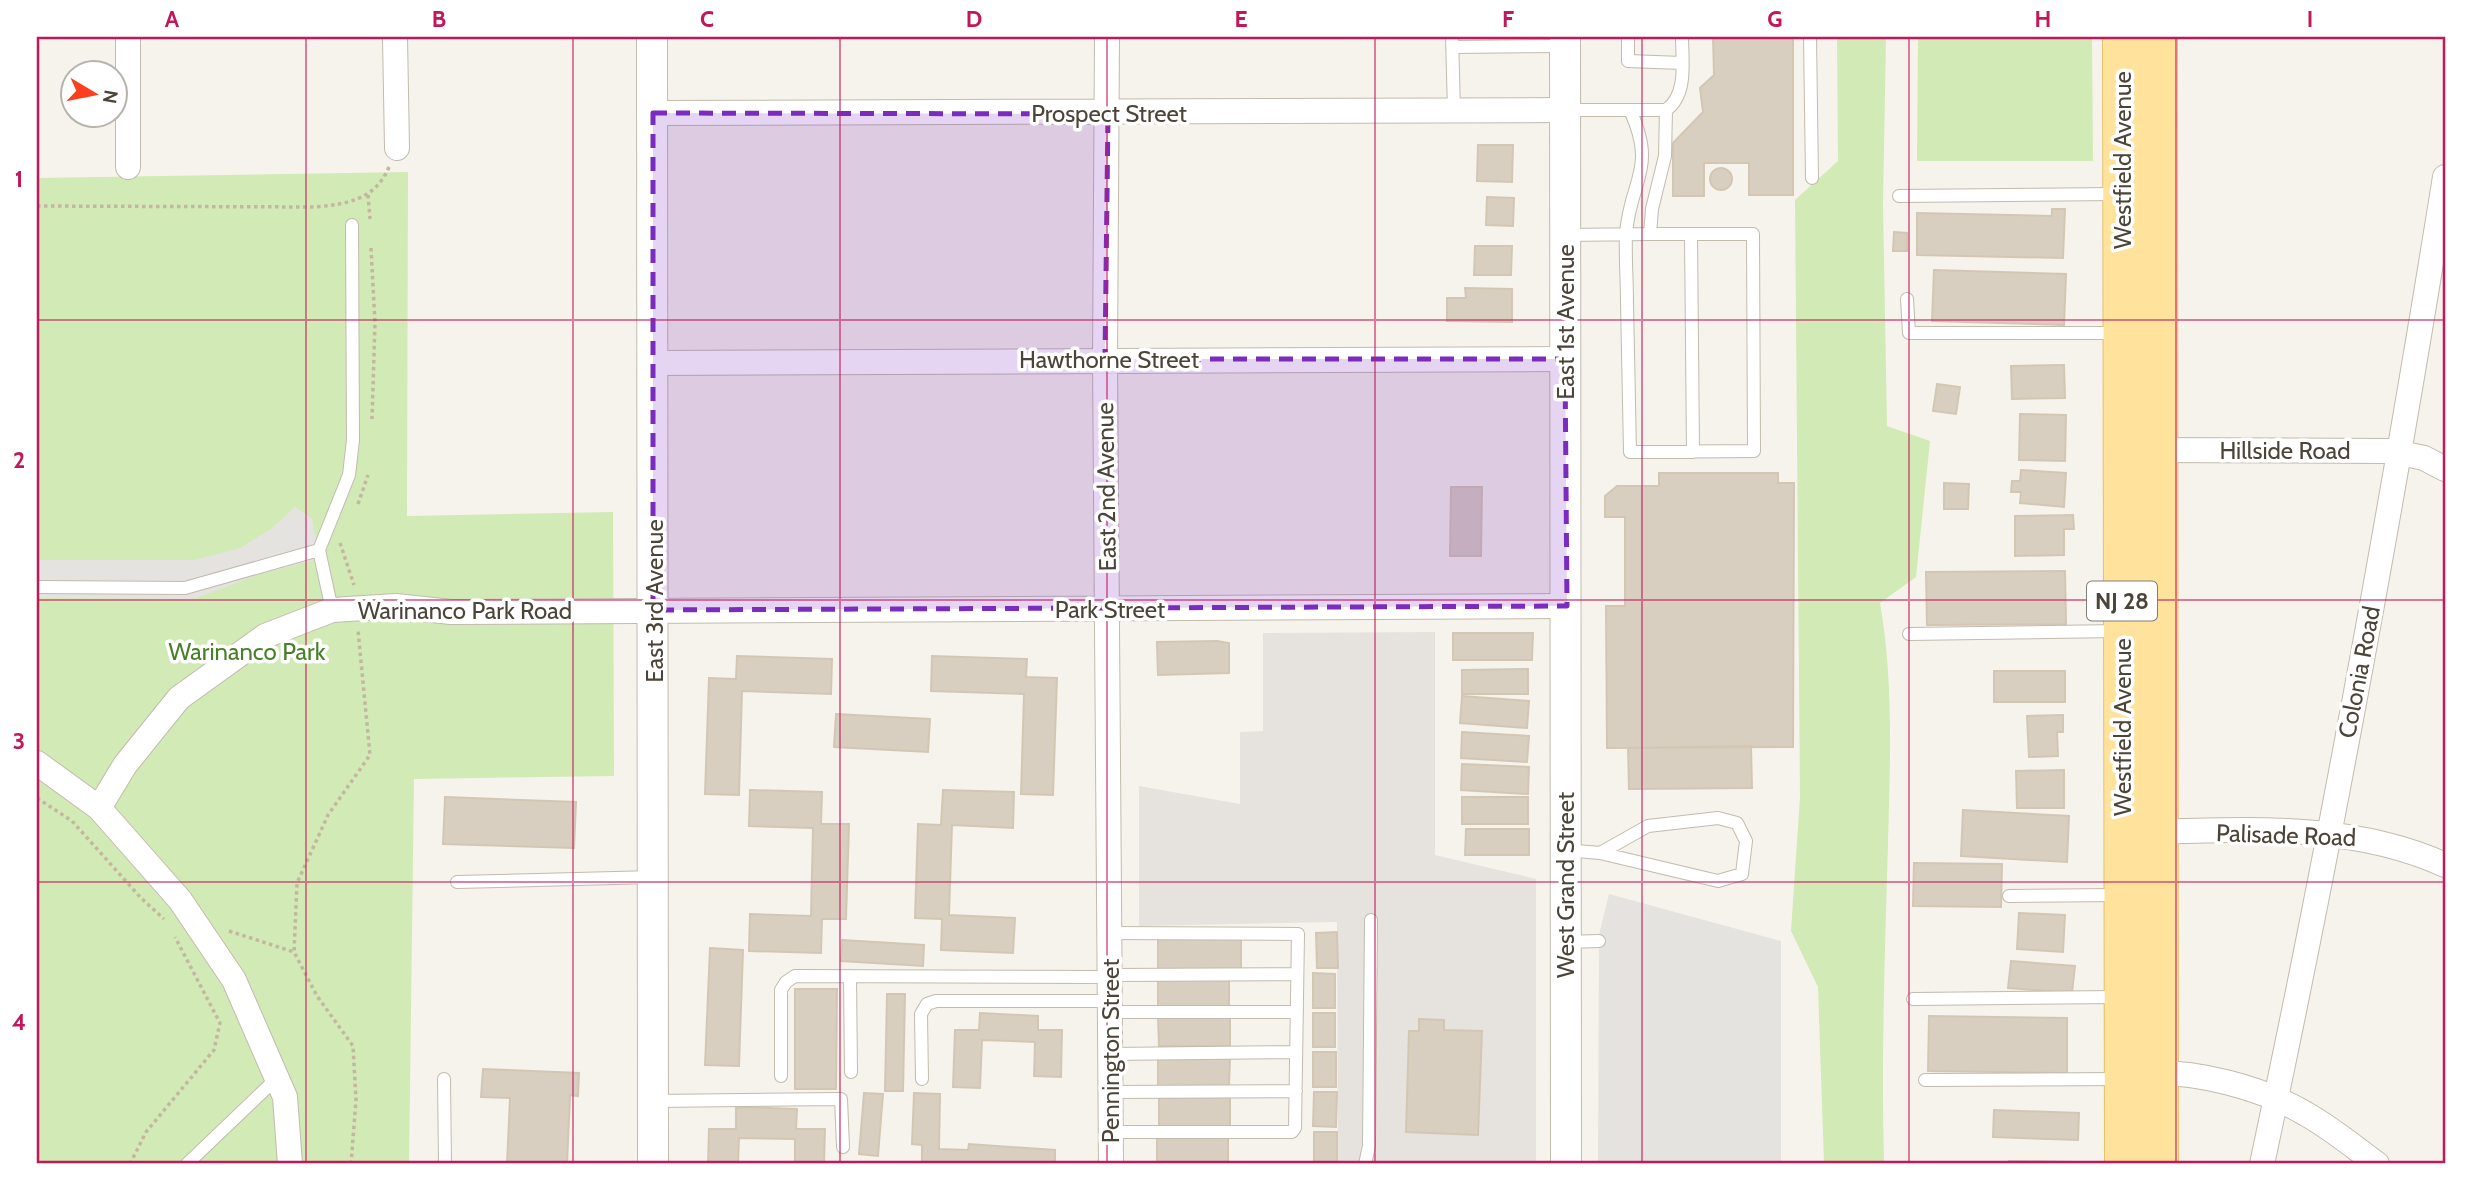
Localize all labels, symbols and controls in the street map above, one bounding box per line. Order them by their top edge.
text: A [165,5,180,33]
text: B [432,5,446,33]
text: C [700,5,714,33]
text: D [966,5,982,33]
text: E [1234,5,1248,33]
text: F [1502,5,1514,33]
text: G [1767,5,1783,33]
text: H [2035,5,2051,33]
text: I [2307,5,2313,33]
north arrow [60,60,130,130]
street label: Westfield Avenue [2108,71,2137,249]
text: N [98,88,123,105]
street label: Prospect Street [1031,99,1187,128]
text: 1 [15,165,23,193]
street label: East 1st Avenue [1551,244,1580,400]
street label: Hawthorne Street [1019,345,1199,374]
street label: East 2nd Avenue [1090,402,1122,572]
street label: Hillside Road [2219,436,2351,465]
text: 2 [13,446,25,474]
street label: East 3rd Avenue [640,519,669,683]
road number: NJ 28 [2087,582,2157,621]
street label: Park Street [1055,595,1165,624]
street label: Warinanco Park Road [358,596,572,625]
street label: Colonia Road [2332,604,2386,740]
park label: Warinanco Park [169,637,326,666]
street label: Westfield Avenue [2108,638,2137,816]
text: 3 [13,727,25,755]
street label: West Grand Street [1551,792,1580,978]
street label: Palisade Road [2215,818,2357,852]
street label: Pennington Street [1096,959,1125,1143]
text: 4 [12,1008,26,1036]

